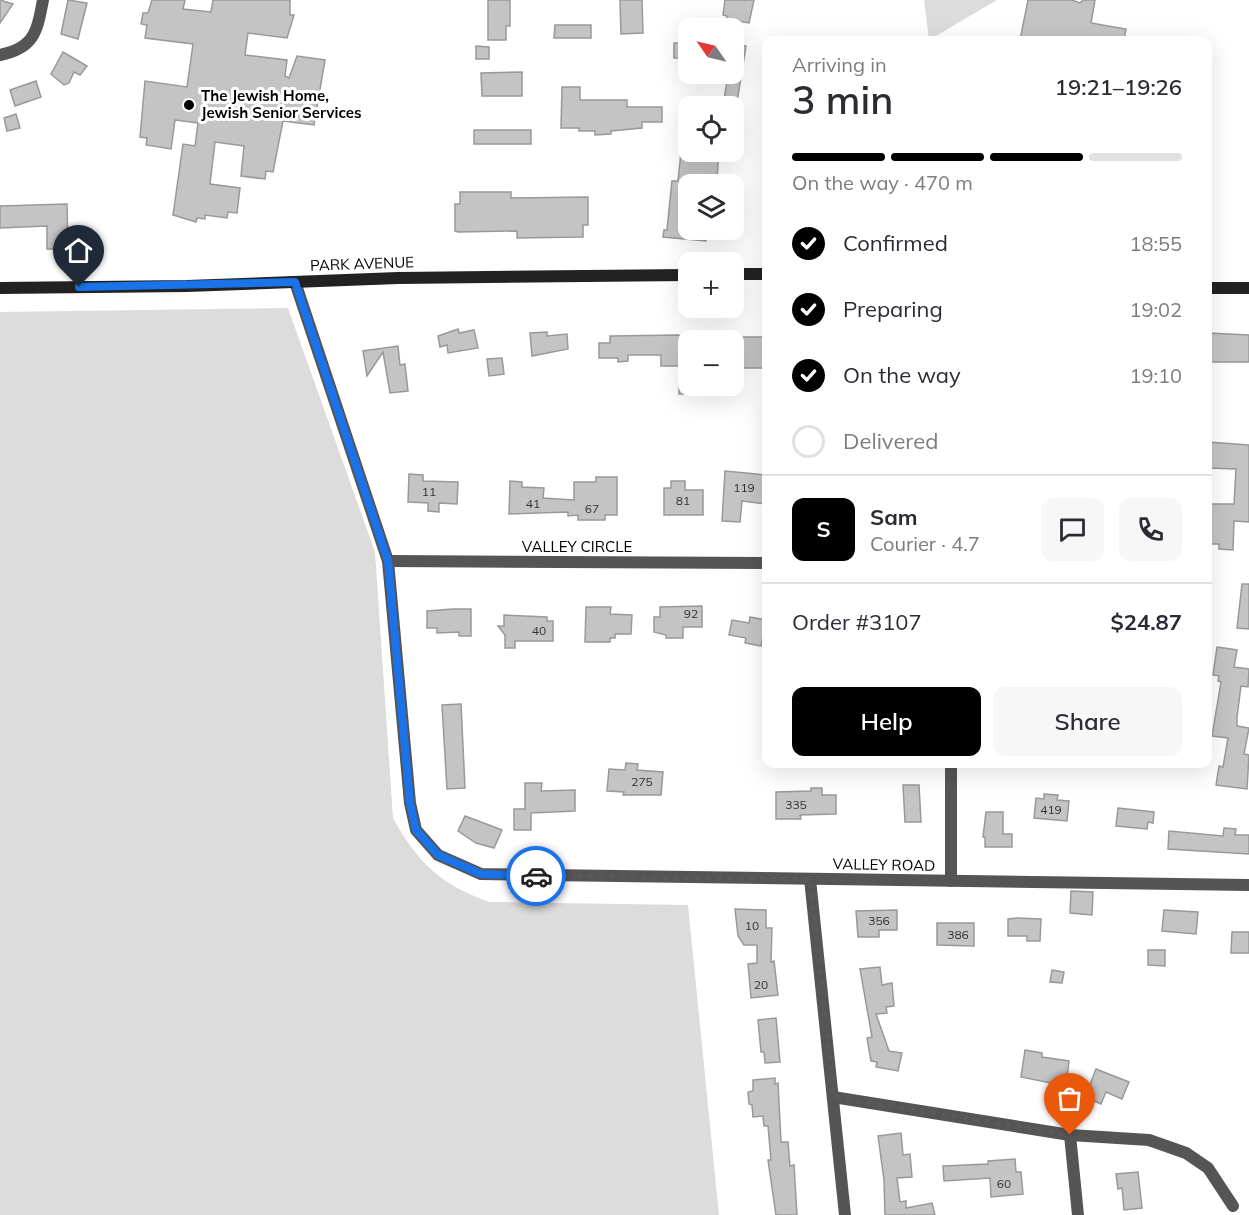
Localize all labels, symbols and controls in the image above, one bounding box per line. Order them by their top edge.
north arrow [678,18,744,84]
map controls [678,18,744,396]
text: Arriving in [792,52,887,77]
text: 19:21–19:26 [1055,73,1182,101]
text: 3 min [792,75,893,124]
place label: The Jewish Home, Jewish Senior Services [201,86,362,122]
button: locate [678,96,744,162]
marker: The Jewish Home, Jewish Senior Services [182,98,196,112]
text: On the way · 470 m [792,170,973,195]
button: layers [678,174,744,240]
pin [53,225,104,287]
icon: check [792,227,825,260]
text: Confirmed [843,229,948,257]
text: 18:55 [1129,231,1182,256]
icon: home [62,234,95,267]
street label: PARK AVENUE [310,252,414,275]
button: + [678,252,744,318]
icon: check [792,293,825,326]
text: Preparing [843,295,943,323]
text: 19:02 [1129,297,1182,322]
button: − [678,330,744,396]
icon: check [792,359,825,392]
text: On the way [843,361,961,389]
text: 19:10 [1129,363,1182,388]
text: Delivered [843,427,938,455]
house number: 119 [733,480,755,495]
house number: 11 [422,484,436,499]
house number: 81 [676,493,690,508]
house number: 41 [526,496,540,511]
button: chat [1041,498,1104,561]
button: phone [1119,498,1182,561]
house number: 67 [585,501,599,516]
text: Sam [870,503,918,531]
text: S [816,515,831,543]
text: Courier · 4.7 [870,531,980,556]
street label: VALLEY CIRCLE [522,537,632,556]
house number: 92 [684,606,698,621]
text: Order #3107 [792,608,922,636]
text: $24.87 [1111,608,1182,636]
house number: 40 [532,623,546,638]
button: Help [792,687,981,756]
button: Share [993,687,1182,756]
house number: 275 [631,774,653,789]
house number: 335 [785,797,807,812]
house number: 419 [1040,802,1062,817]
courier [506,846,566,906]
street label: VALLEY ROAD [832,854,936,875]
icon: car [520,860,553,893]
house number: 356 [868,913,890,928]
house number: 10 [745,918,759,933]
house number: 386 [947,927,969,942]
house number: 20 [754,977,768,992]
pin [1044,1073,1095,1135]
icon: bag [1053,1082,1086,1115]
house number: 60 [997,1176,1011,1191]

